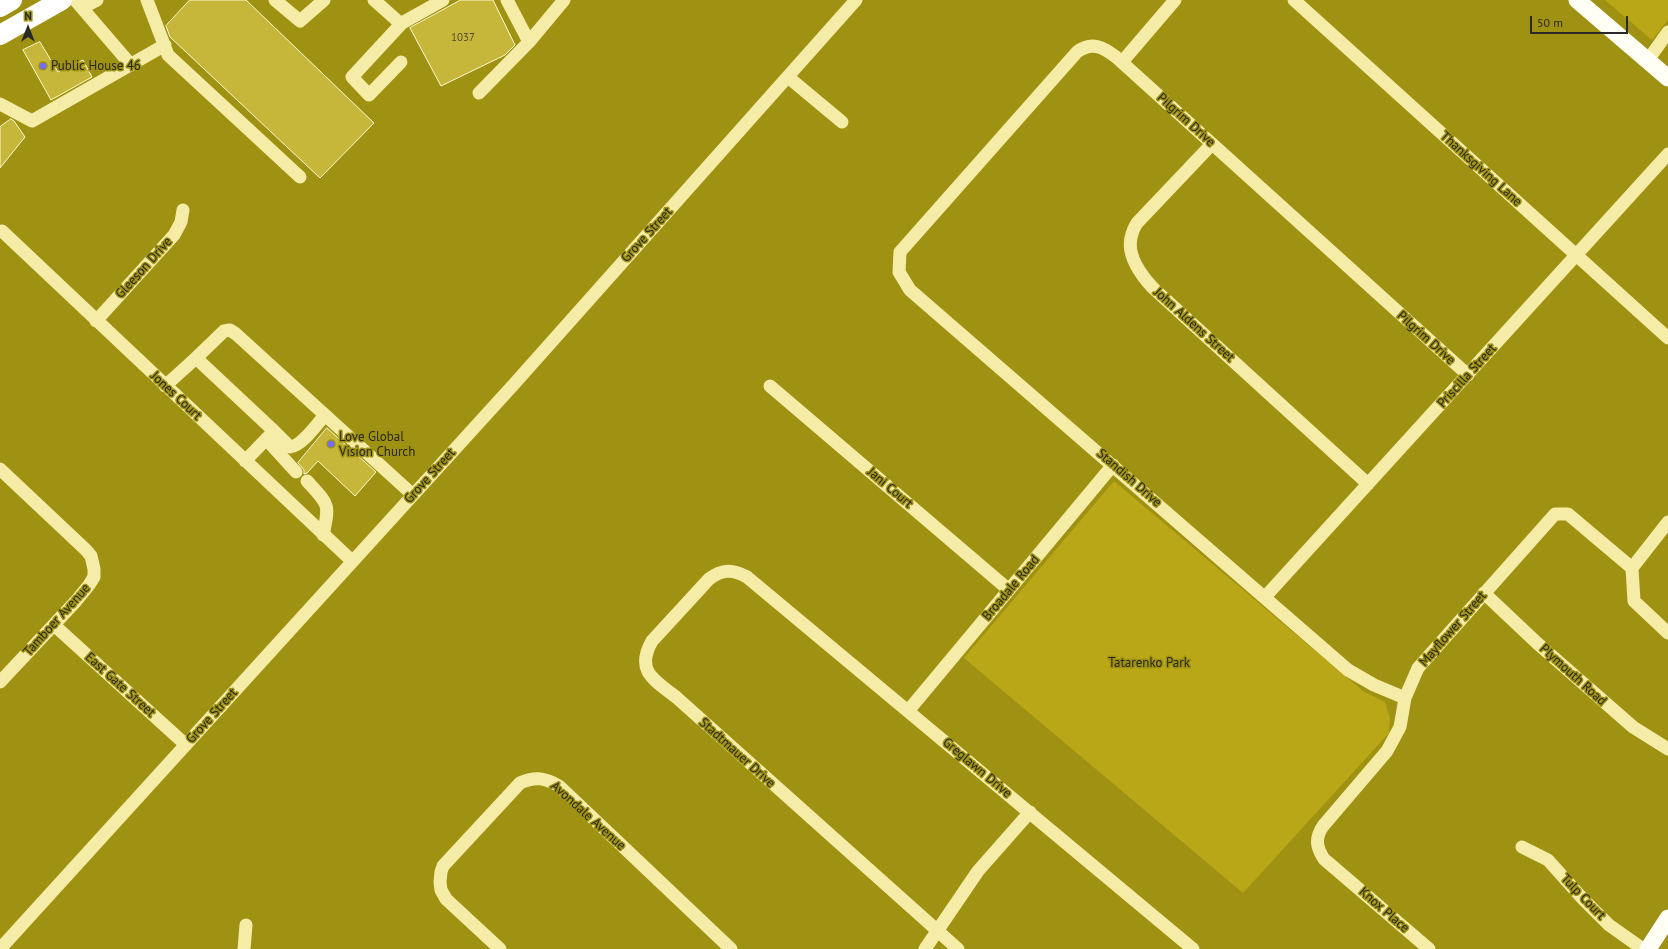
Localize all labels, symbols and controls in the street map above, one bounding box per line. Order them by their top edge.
north arrow [8,8,48,48]
scale bar [1532,8,1630,34]
text: N [24,9,32,23]
text: 50 m [1537,15,1563,30]
house number: 1037 [451,31,475,45]
place label: Public House 46 [51,58,141,74]
marker: Public House 46 [38,61,48,71]
street label: Pilgrim Drive [1154,90,1218,150]
street label: Thanksgiving Lane [1437,128,1525,210]
street label: Grove Street [618,204,676,266]
street label: Gleeson Drive [112,234,176,302]
street label: John Aldens Street [1151,285,1237,365]
street label: Pilgrim Drive [1394,308,1458,368]
street label: Priscilla Street [1434,341,1500,411]
street label: Jones Court [147,369,205,423]
place label: Love Global Vision Church [339,429,415,460]
marker: Love Global Vision Church [326,439,336,449]
street label: Grove Street [401,445,459,507]
street label: Standish Drive [1093,446,1165,510]
street label: Jani Court [864,465,916,511]
street label: Broadale Road [979,552,1043,624]
street label: Tamboer Avenue [20,581,94,659]
street label: Mayflower Street [1416,588,1490,670]
street label: Plymouth Road [1537,641,1609,709]
street label: East Gate Street [82,650,158,720]
park label: Tatarenko Park [1108,655,1190,671]
street label: Grove Street [183,685,241,747]
street label: Stadtmauer Drive [696,715,778,791]
street label: Greglawn Drive [939,735,1015,801]
street label: Avondale Avenue [547,778,629,854]
street label: Tulp Court [1557,871,1609,923]
street label: Knox Place [1356,884,1412,936]

